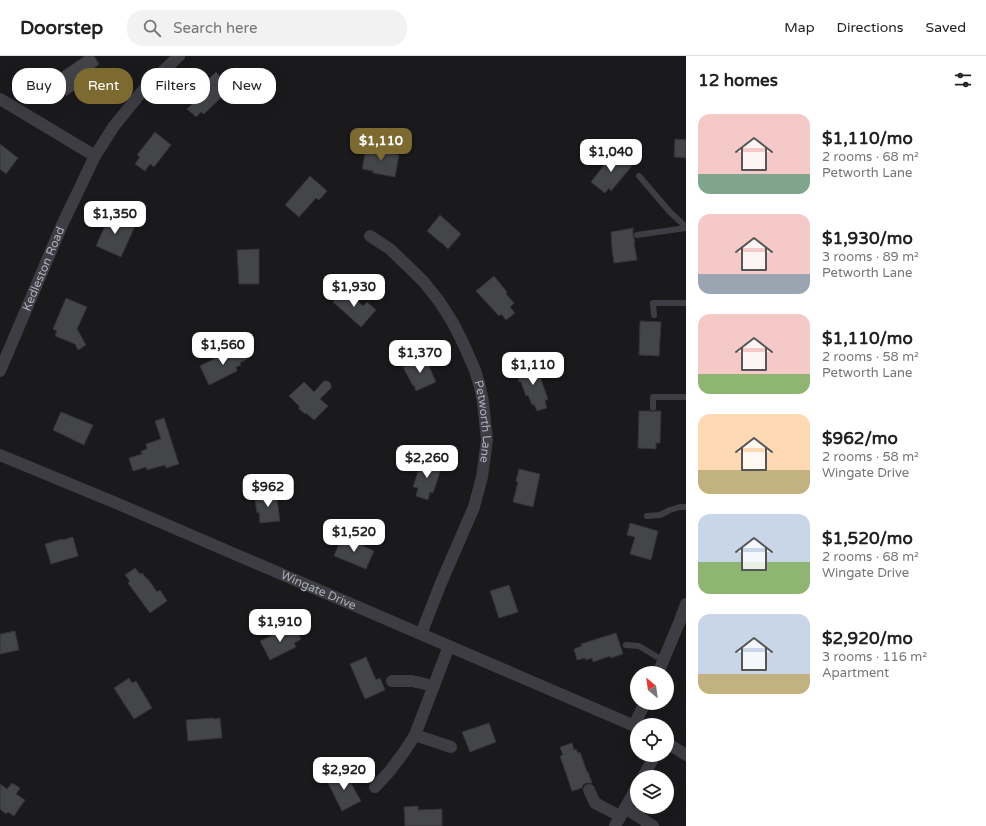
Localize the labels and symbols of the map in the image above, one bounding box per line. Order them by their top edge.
pin: $1,110 [348,128,414,162]
pin: $1,040 [578,139,644,173]
pin: $1,350 [82,201,148,235]
street label: Kedleston Road [19,225,67,313]
pin: $1,930 [321,274,387,308]
pin: $1,560 [190,332,256,366]
pin: $1,370 [387,340,453,374]
pin: $1,110 [500,352,566,386]
street label: Petworth Lane [471,378,494,464]
pin: $2,260 [394,445,460,479]
pin: $962 [244,474,292,508]
pin: $1,520 [321,519,387,553]
street label: Wingate Drive [279,568,358,612]
pin: $1,910 [247,609,313,643]
north arrow [630,666,674,710]
pin: $2,920 [311,757,377,791]

